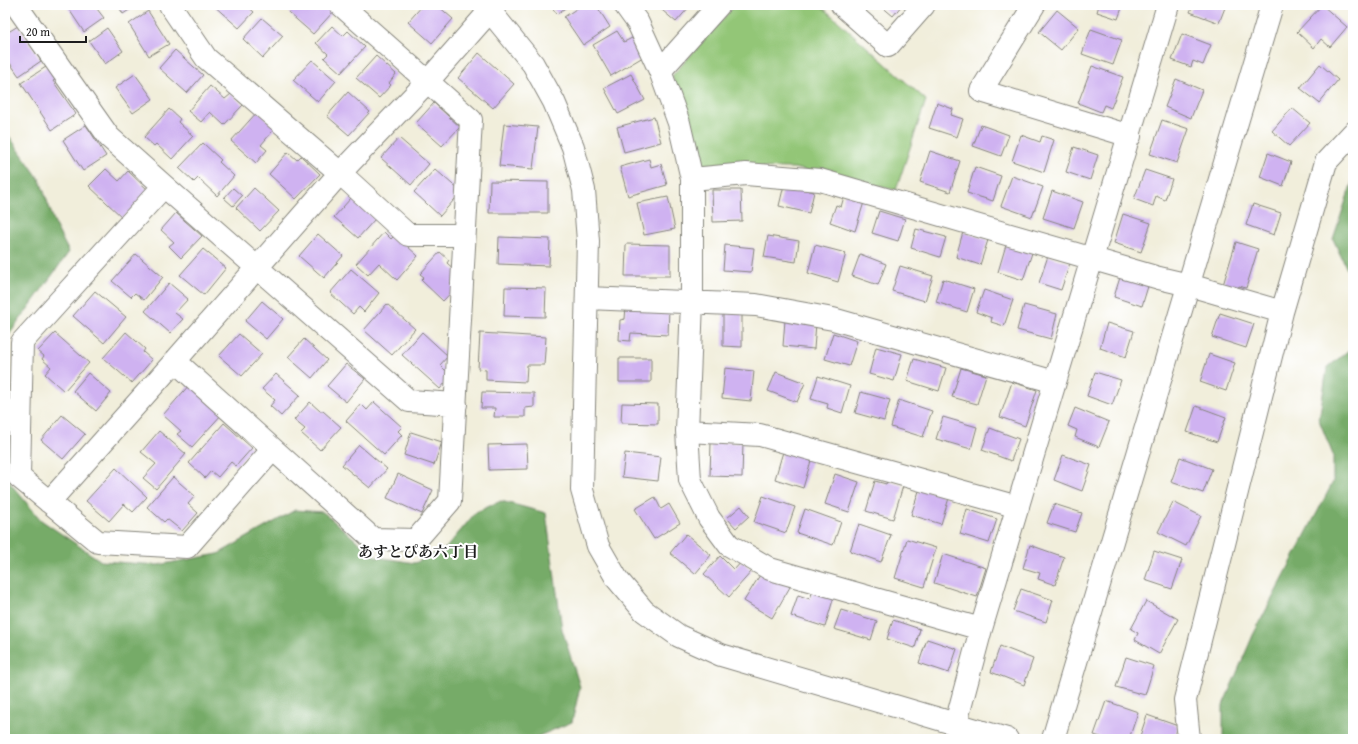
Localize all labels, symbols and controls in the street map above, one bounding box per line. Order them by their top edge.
scale bar [20,18,86,44]
text: 20 m [26,23,50,40]
district label: あすとぴあ六丁目 [358,541,478,562]

